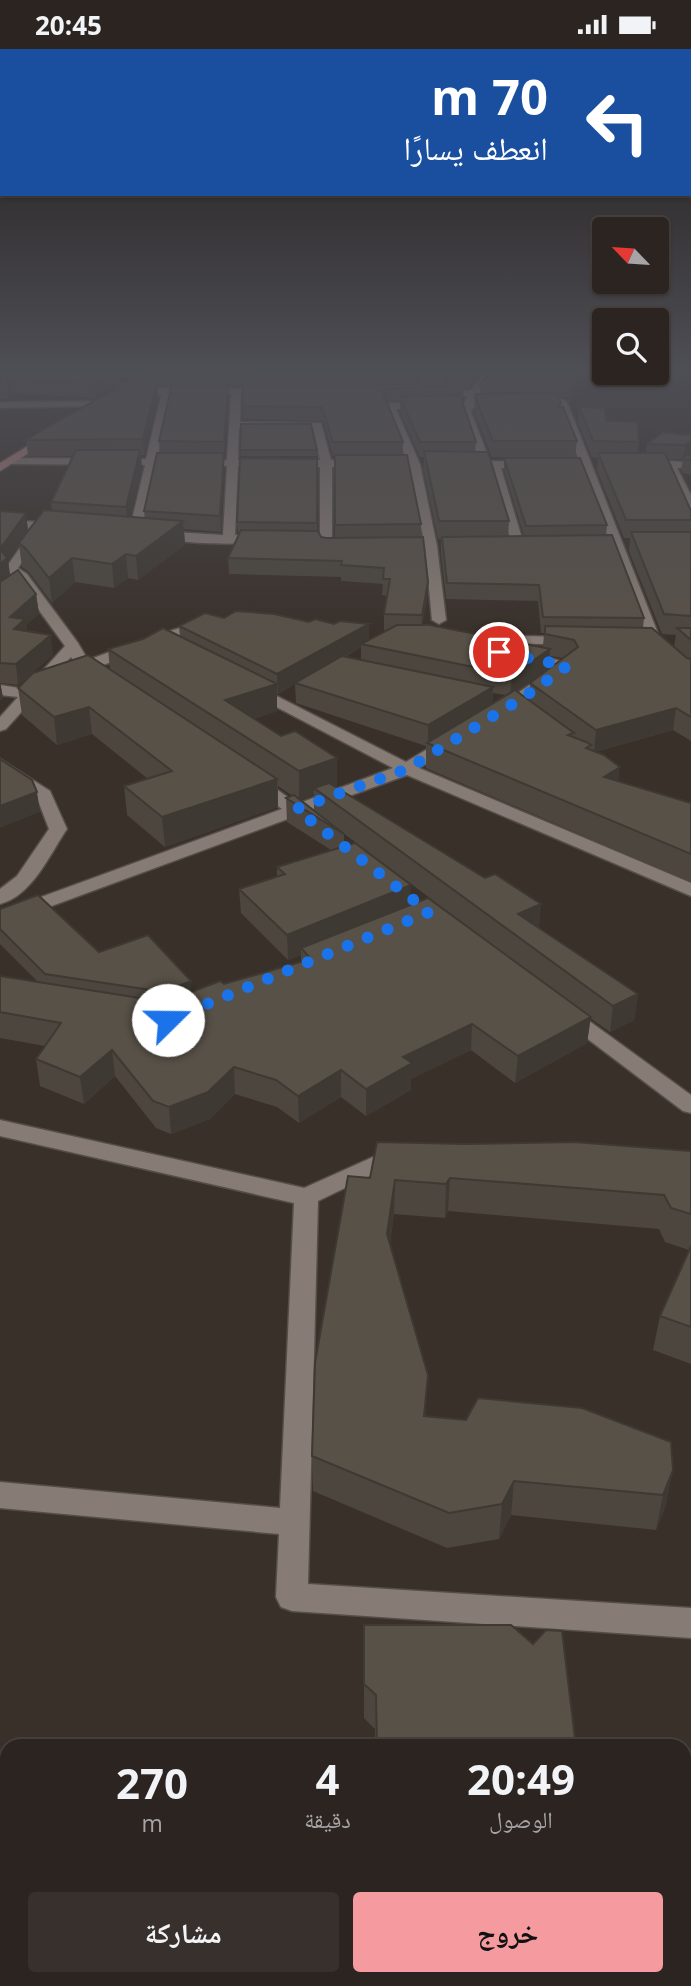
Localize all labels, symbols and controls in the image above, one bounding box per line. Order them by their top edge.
text: 20:45 [35,7,102,43]
text: 70 m [431,63,548,129]
icon: left [572,77,663,168]
text: انعطف يسارًا [403,126,548,169]
north arrow [592,217,668,294]
map controls [592,217,669,385]
button: search [592,308,669,385]
pin [469,622,529,682]
icon: arrive [480,633,518,671]
position arrow [131,983,205,1057]
text: 4 [316,1750,340,1807]
text: 20:49 [467,1750,575,1807]
text: 270 [116,1754,188,1811]
text: دقيقة [304,1803,351,1835]
text: الوصول [489,1803,553,1835]
text: m [141,1807,163,1839]
button: مشاركة [28,1892,339,1972]
button: خروج [353,1892,663,1972]

